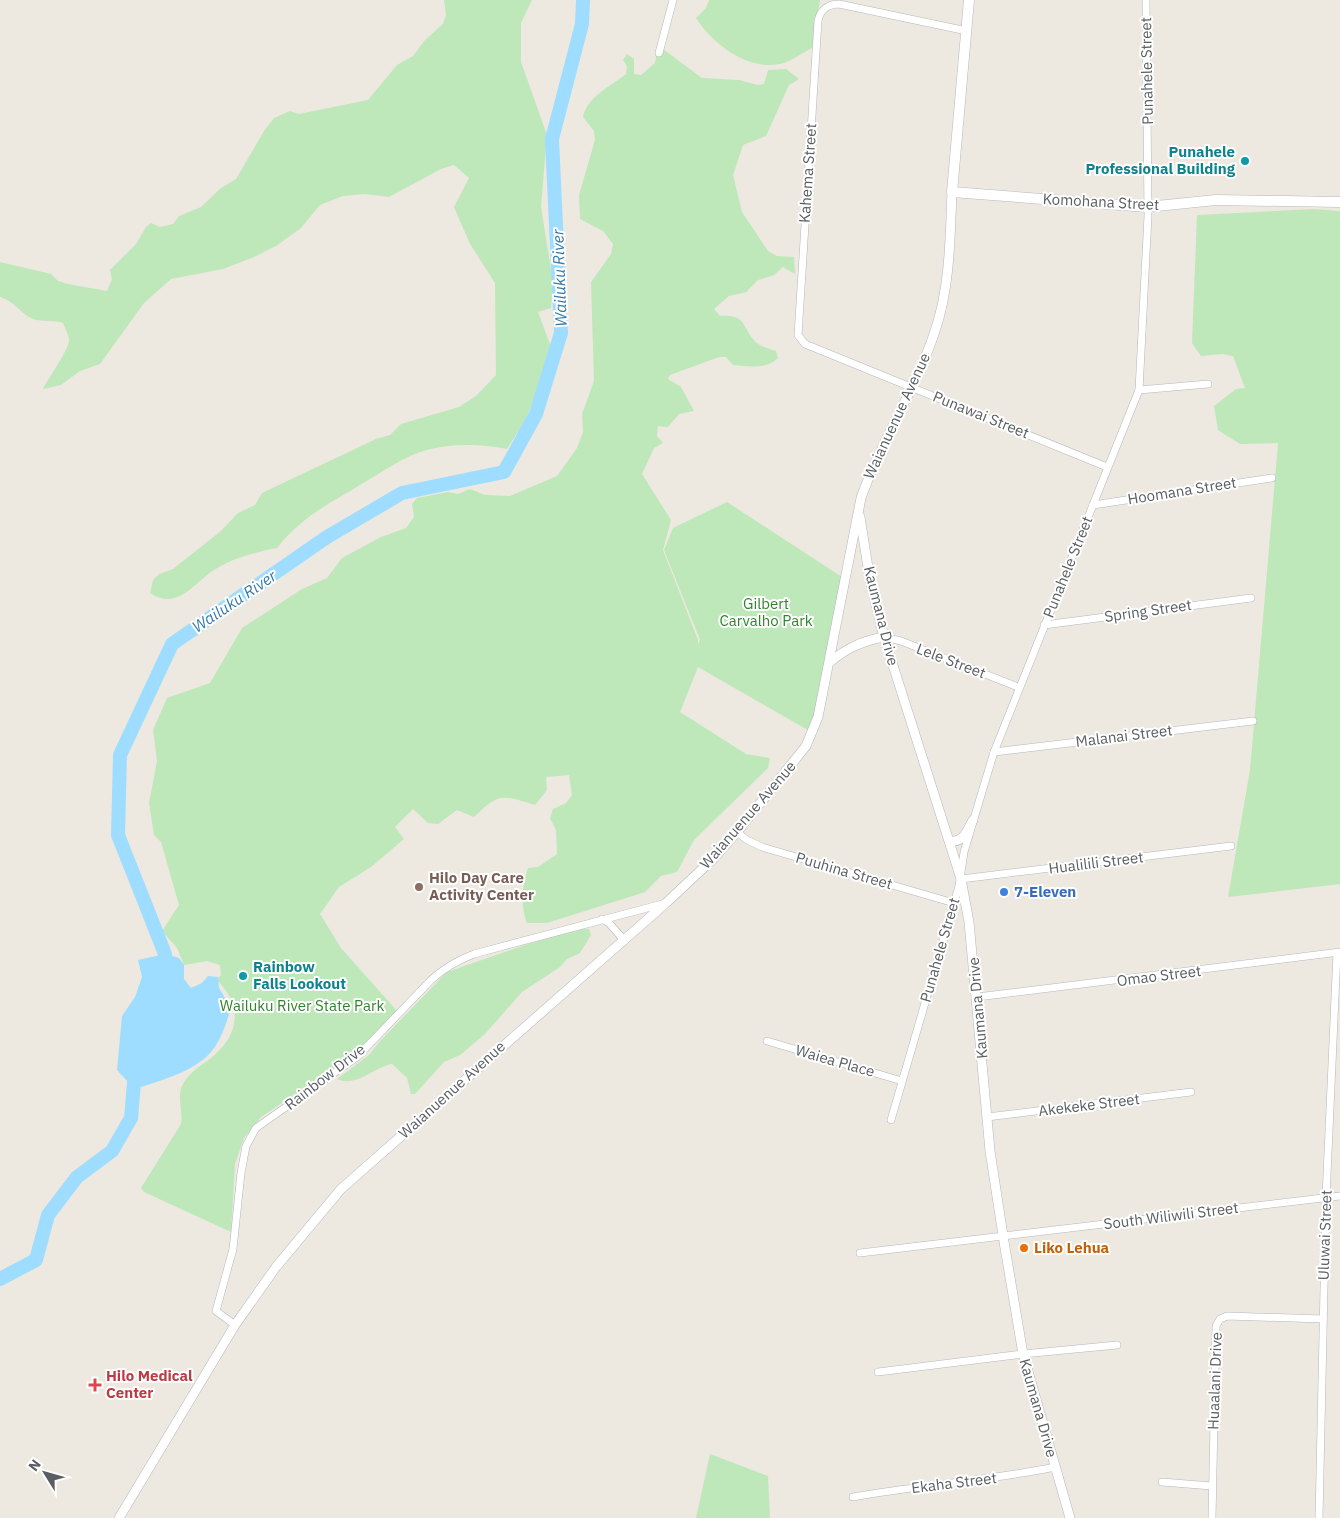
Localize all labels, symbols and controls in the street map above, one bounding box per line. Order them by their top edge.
street label: Punahele Street [1136,17,1157,125]
street label: Kahema Street [795,123,820,223]
place label: Punahele Professional Building [1085,142,1236,178]
marker: Punahele Professional Building [1239,155,1251,167]
street label: Komohana Street [1042,189,1160,214]
water label: Wailuku River [547,228,571,327]
street label: Waianuenue Avenue [859,350,934,482]
street label: Punawai Street [930,387,1032,442]
street label: Hoomana Street [1126,473,1238,508]
street label: Punahele Street [1039,513,1097,620]
street label: Kaumana Drive [860,564,903,668]
water label: Wailuku River [188,565,281,636]
park label: Gilbert Carvalho Park [719,594,813,630]
street label: Spring Street [1103,595,1193,626]
street label: Lele Street [914,639,988,682]
street label: Malanai Street [1075,720,1173,751]
street label: Waianuenue Avenue [695,757,800,873]
street label: Hualilili Street [1047,847,1144,878]
street label: Puuhina Street [794,848,895,893]
place label: Hilo Day Care Activity Center [429,868,534,904]
marker: Hilo Day Care Activity Center [413,881,425,893]
place label: 7-Eleven [1014,882,1076,901]
marker: 7-Eleven [998,886,1010,898]
street label: Punahele Street [916,895,964,1004]
place label: Rainbow Falls Lookout [253,957,346,993]
street label: Kaumana Drive [964,957,991,1060]
street label: Omao Street [1116,961,1202,990]
marker: Rainbow Falls Lookout [237,970,249,982]
park label: Wailuku River State Park [220,996,384,1015]
street label: Waianuenue Avenue [394,1037,509,1143]
street label: Rainbow Drive [281,1039,369,1114]
street label: Waiea Place [793,1040,877,1081]
street label: Akekeke Street [1037,1089,1141,1120]
street label: Uluwai Street [1313,1189,1336,1281]
street label: South Wiliwili Street [1102,1198,1239,1233]
place label: Liko Lehua [1034,1238,1110,1257]
marker: Liko Lehua [1018,1242,1030,1254]
street label: Huaalani Drive [1203,1332,1226,1430]
street label: Kaumana Drive [1015,1356,1062,1459]
place label: Hilo Medical Center [106,1366,193,1402]
marker: Hilo Medical Center [88,1378,102,1392]
north arrow [20,1448,70,1498]
text: N [24,1456,45,1475]
street label: Ekaha Street [910,1468,998,1497]

